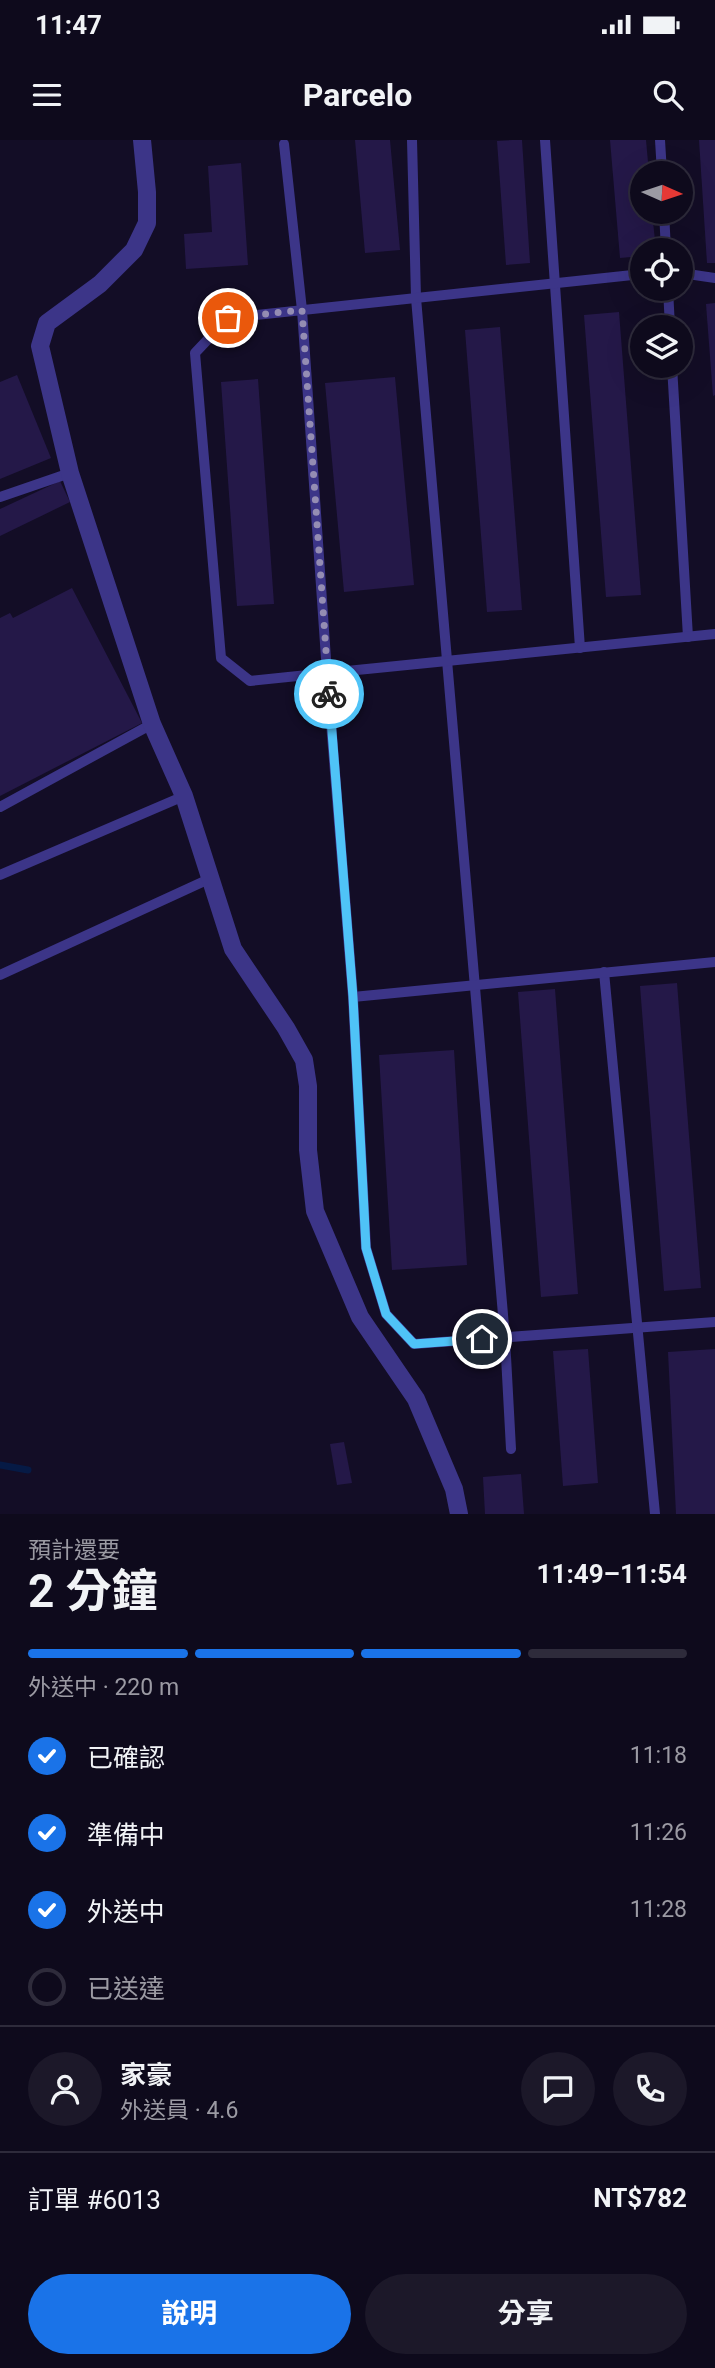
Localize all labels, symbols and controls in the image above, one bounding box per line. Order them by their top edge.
text: 11:47 [35,10,102,40]
icon: menu [28,76,66,114]
text: Parcelo [303,76,412,114]
icon: search [649,76,687,114]
north arrow [630,161,693,224]
map controls [630,161,693,378]
button: locate [630,238,693,301]
pin [198,288,258,348]
icon: bag [209,299,247,337]
button: layers [630,315,693,378]
courier [294,659,364,729]
icon: bike [310,675,348,713]
pin [452,1309,512,1369]
icon: home [463,1320,501,1358]
text: 預計還要 [28,1537,120,1564]
text: 11:49–11:54 [537,1559,687,1589]
text: 2 分鐘 [28,1564,158,1618]
text: 外送中 · 220 m [28,1674,179,1701]
icon: check [28,1737,66,1775]
text: 11:18 [630,1742,687,1769]
text: 已確認 [87,1743,165,1773]
icon: check [28,1814,66,1852]
text: 11:26 [630,1819,687,1846]
text: 準備中 [87,1820,165,1850]
icon: check [28,1891,66,1929]
text: 11:28 [630,1896,687,1923]
text: 外送中 [87,1897,165,1927]
text: 已送達 [87,1974,165,2004]
button: person [28,2052,102,2126]
button: chat [521,2052,595,2126]
button: phone [613,2052,687,2126]
text: 家豪 [120,2060,172,2090]
text: 外送員 · 4.6 [120,2097,238,2124]
text: NT$782 [593,2183,687,2213]
text: 訂單 #6013 [28,2185,161,2215]
button: 說明 [28,2274,351,2354]
button: 分享 [365,2274,687,2354]

